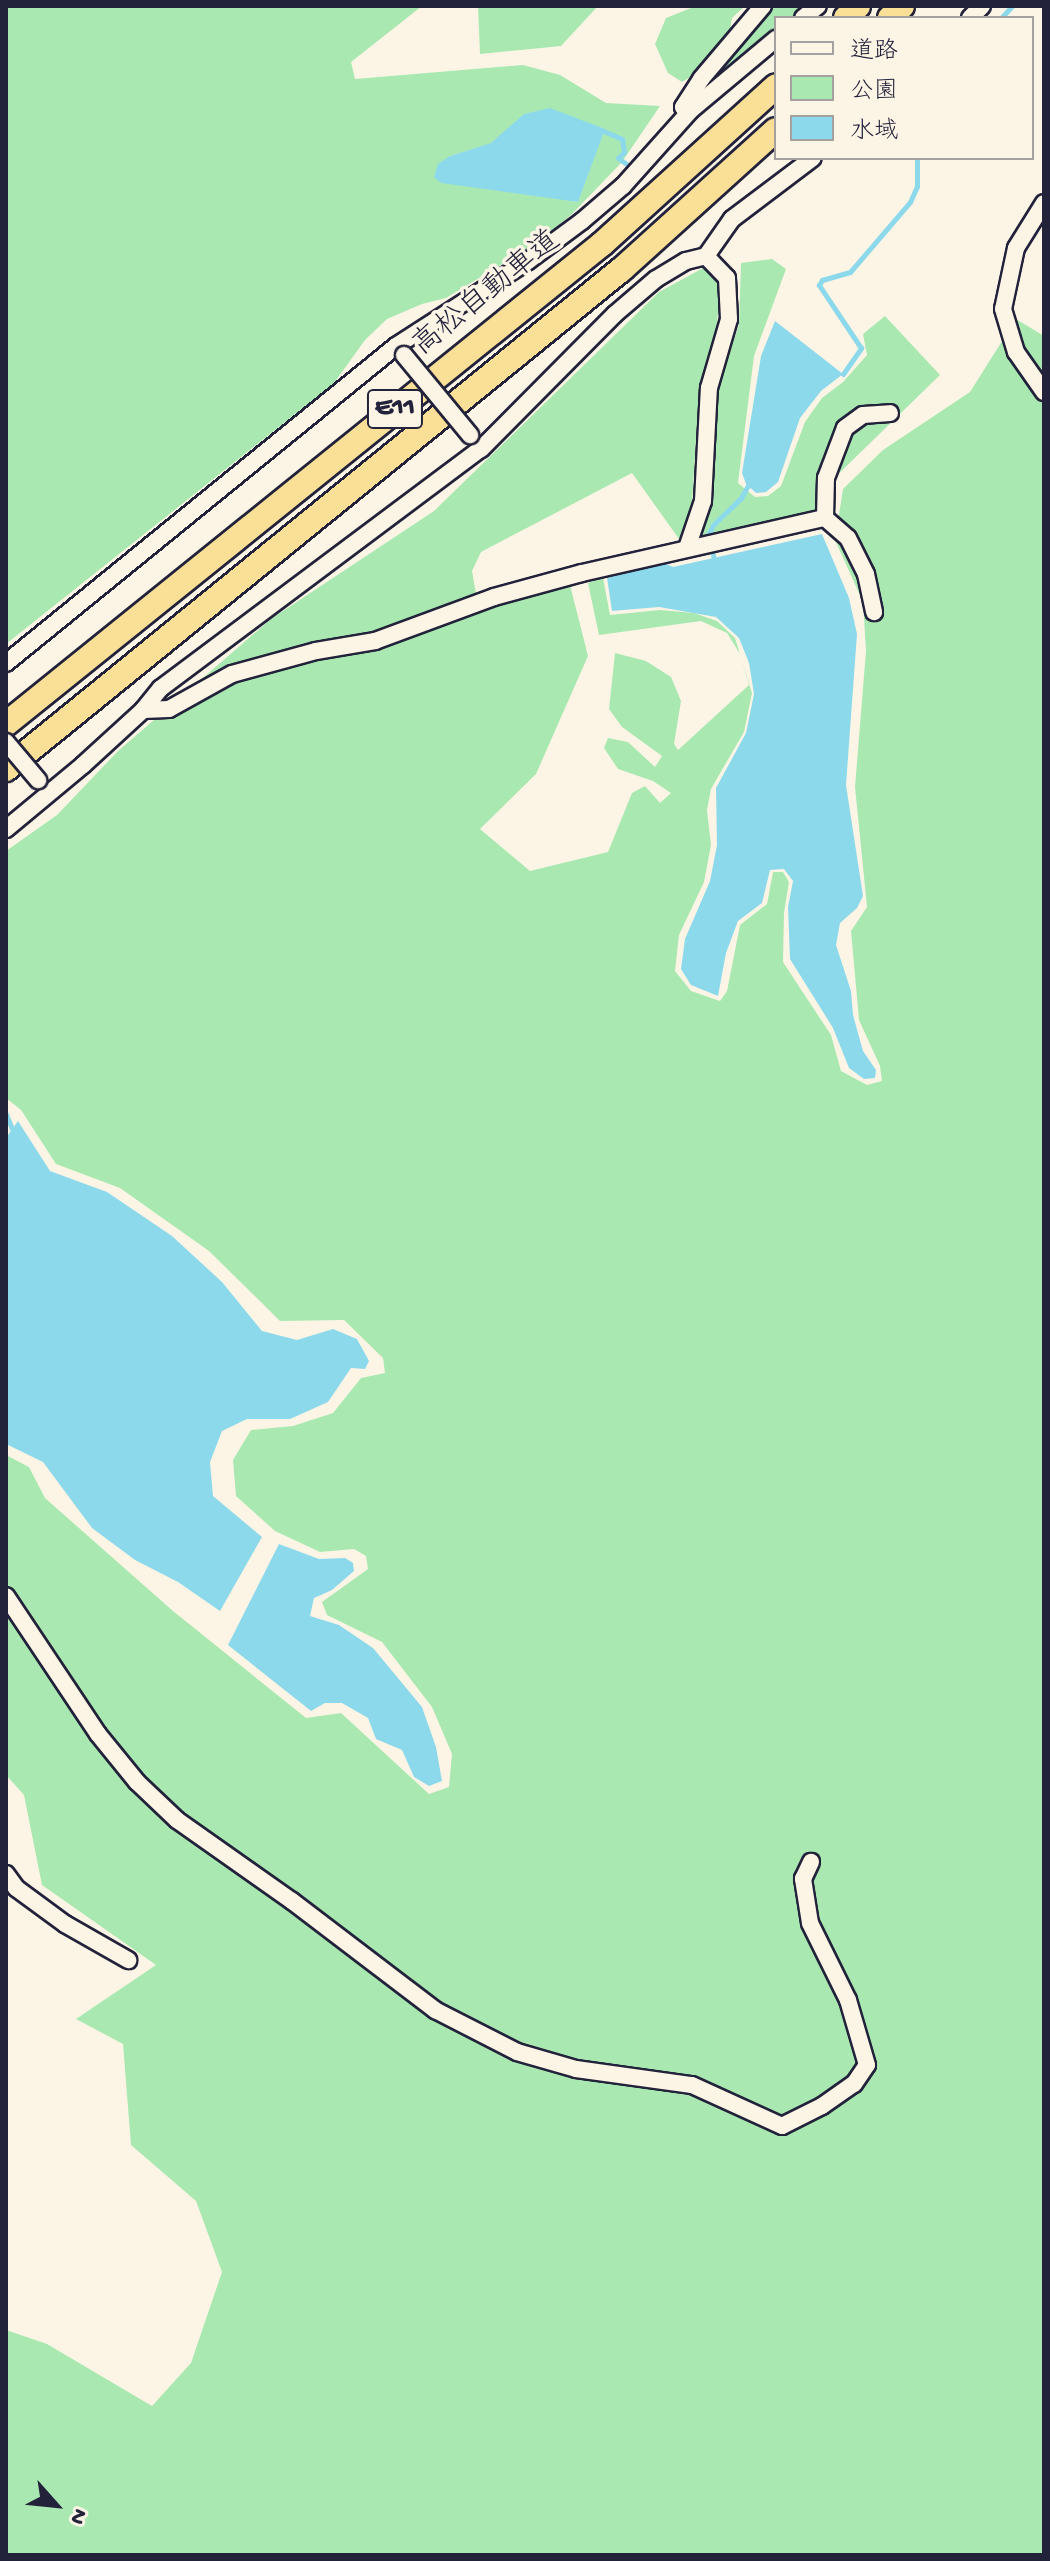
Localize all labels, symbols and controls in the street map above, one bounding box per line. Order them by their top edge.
legend [774,16,1034,160]
text: 道路 [850,38,898,67]
text: 公園 [850,78,898,107]
text: 水域 [850,118,898,147]
street label: 高松自動車道 [407,224,569,366]
road number: E11 [365,385,425,433]
north arrow [16,2465,96,2545]
text: N [63,2504,92,2528]

